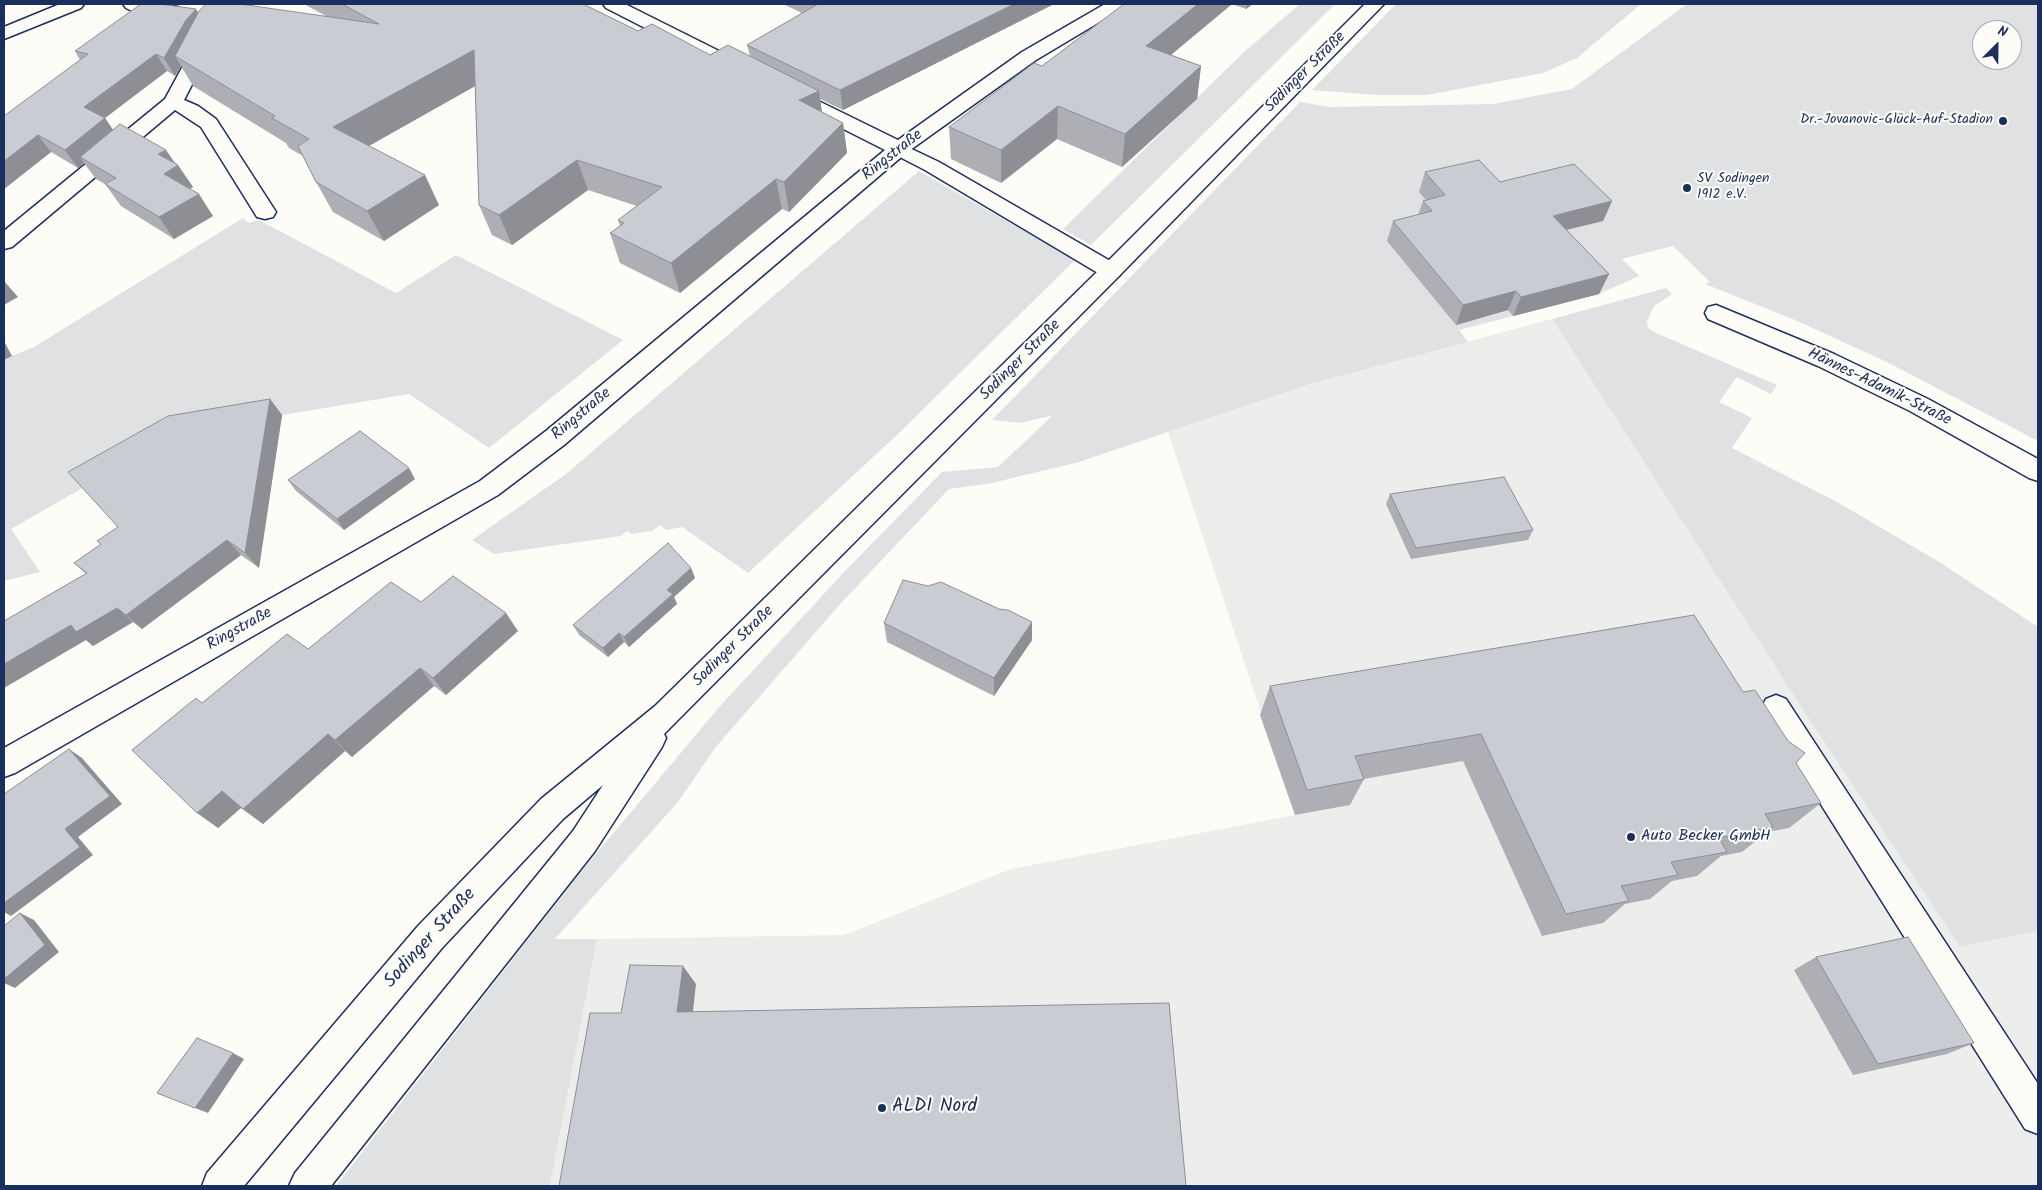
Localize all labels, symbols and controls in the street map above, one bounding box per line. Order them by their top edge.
north arrow [1972,20,2022,70]
text: N [1994,20,2011,44]
street label: Sodinger Straße [1262,29,1350,117]
place label: Dr.-Jovanovic-Glück-Auf-Stadion [1800,113,1993,129]
marker: Dr.-Jovanovic-Glück-Auf-Stadion [1997,115,2009,127]
street label: Ringstraße [859,126,927,186]
place label: SV Sodingen 1912 e.V. [1697,172,1769,204]
marker: SV Sodingen 1912 e.V. [1681,182,1693,194]
street label: Sodinger Straße [977,317,1065,405]
street label: Hännes-Adamik-Straße [1804,345,1954,431]
street label: Ringstraße [548,385,616,445]
street label: Sodinger Straße [690,603,778,691]
street label: Ringstraße [204,604,276,656]
place label: Auto Becker GmbH [1641,827,1771,847]
marker: Auto Becker GmbH [1625,831,1637,843]
street label: Sodinger Straße [380,884,482,994]
place label: ALDI Nord [892,1097,977,1119]
marker: ALDI Nord [876,1102,888,1114]

